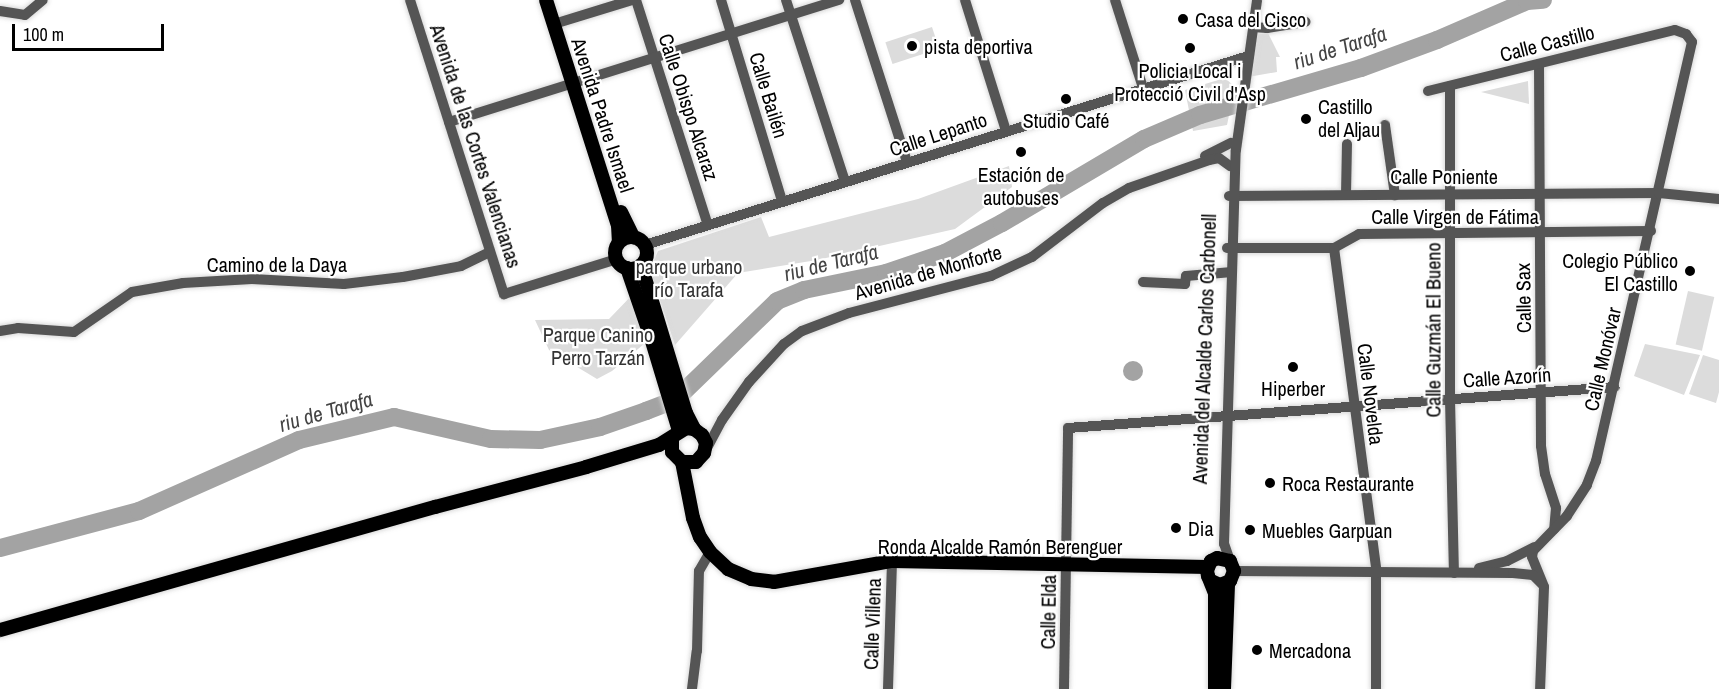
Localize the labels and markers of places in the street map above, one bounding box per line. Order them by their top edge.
place label: Casa del Cisco [1195,7,1306,31]
marker: Casa del Cisco [1176,12,1190,26]
place label: pista deportiva [924,34,1032,58]
marker: pista deportiva [905,39,919,53]
marker: Policia Local i Protecció Civil d'Asp [1183,41,1197,55]
place label: Policia Local i Protecció Civil d'Asp [1114,58,1266,105]
marker: Studio Café [1059,92,1073,106]
place label: Castillo del Aljau [1318,95,1381,142]
place label: Studio Café [1023,108,1109,132]
marker: Castillo del Aljau [1299,112,1313,126]
marker: Estación de autobuses [1014,145,1028,159]
place label: Estación de autobuses [978,162,1064,209]
place label: Colegio Público El Castillo [1562,248,1678,295]
marker: Colegio Público El Castillo [1683,264,1697,278]
marker: Hiperber [1286,360,1300,374]
place label: Hiperber [1261,376,1325,400]
place label: Roca Restaurante [1282,471,1414,495]
marker: Roca Restaurante [1263,476,1277,490]
place label: Dia [1188,516,1214,540]
place label: Muebles Garpuan [1262,518,1392,542]
marker: Dia [1169,521,1183,535]
marker: Muebles Garpuan [1243,523,1257,537]
place label: Mercadona [1269,638,1351,662]
marker: Mercadona [1250,643,1264,657]

